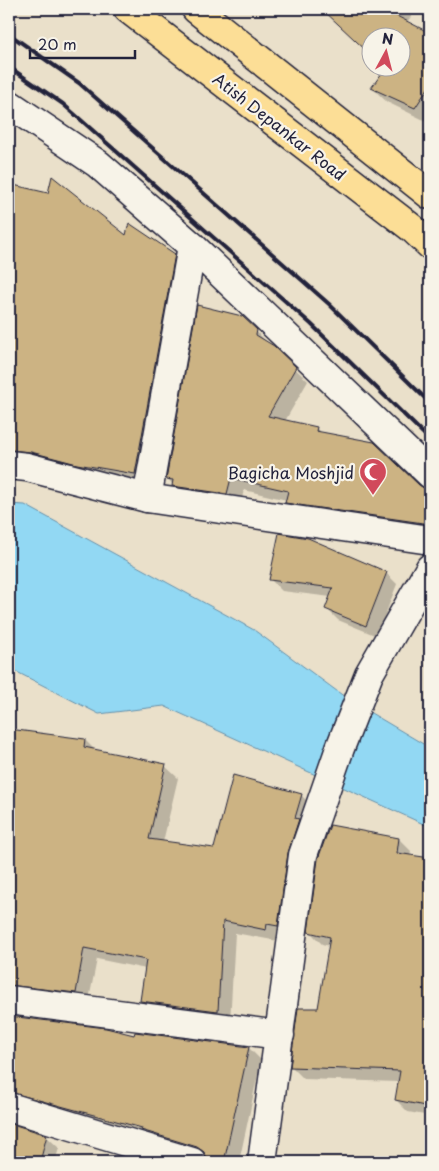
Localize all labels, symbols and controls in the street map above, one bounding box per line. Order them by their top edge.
scale bar [30,28,135,60]
north arrow [362,28,412,78]
text: N [381,28,394,50]
text: 20 m [38,32,77,55]
street label: Atish Depankar Road [208,66,352,186]
mosque icon: Bagicha Moshjid [358,457,388,496]
place label: Bagicha Moshjid [228,460,354,484]

